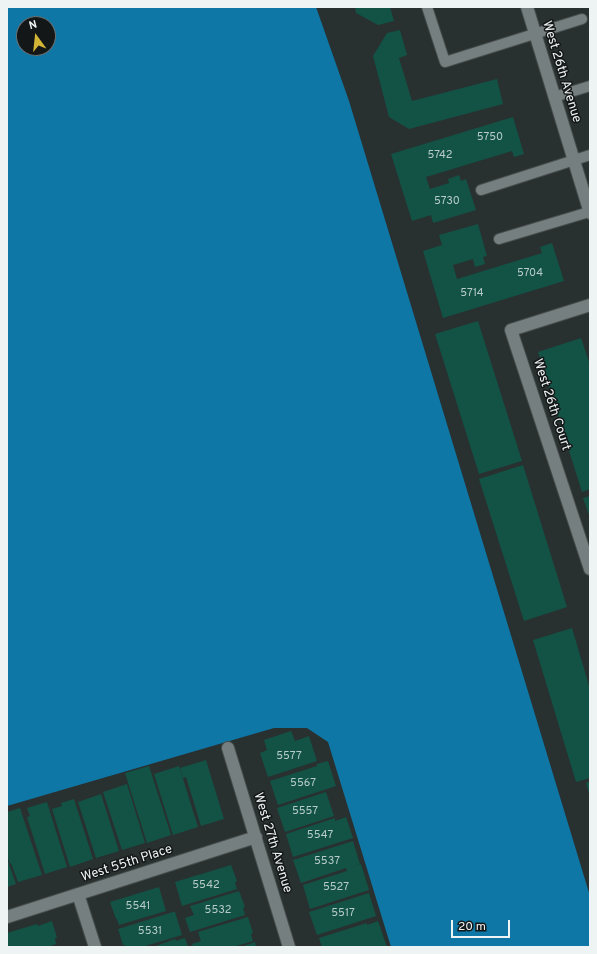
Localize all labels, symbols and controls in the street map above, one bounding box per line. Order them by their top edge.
north arrow [16,16,56,56]
text: N [28,18,39,33]
street label: West 26th Avenue [538,19,584,125]
house number: 5750 [477,131,503,145]
house number: 5742 [428,149,452,163]
house number: 5730 [434,195,460,209]
house number: 5704 [517,267,543,281]
house number: 5714 [460,287,484,301]
street label: West 26th Court [529,357,573,453]
house number: 5577 [276,750,302,764]
house number: 5567 [290,777,316,791]
street label: West 27th Avenue [249,791,295,895]
house number: 5557 [292,805,318,819]
house number: 5547 [307,829,333,843]
street label: West 55th Place [79,842,175,886]
house number: 5537 [314,855,340,869]
house number: 5542 [192,879,220,893]
house number: 5527 [323,881,349,895]
house number: 5541 [126,900,150,914]
house number: 5532 [205,904,231,918]
house number: 5517 [331,907,355,921]
scale bar [453,912,512,938]
text: 20 m [458,919,486,935]
house number: 5531 [138,925,162,939]

